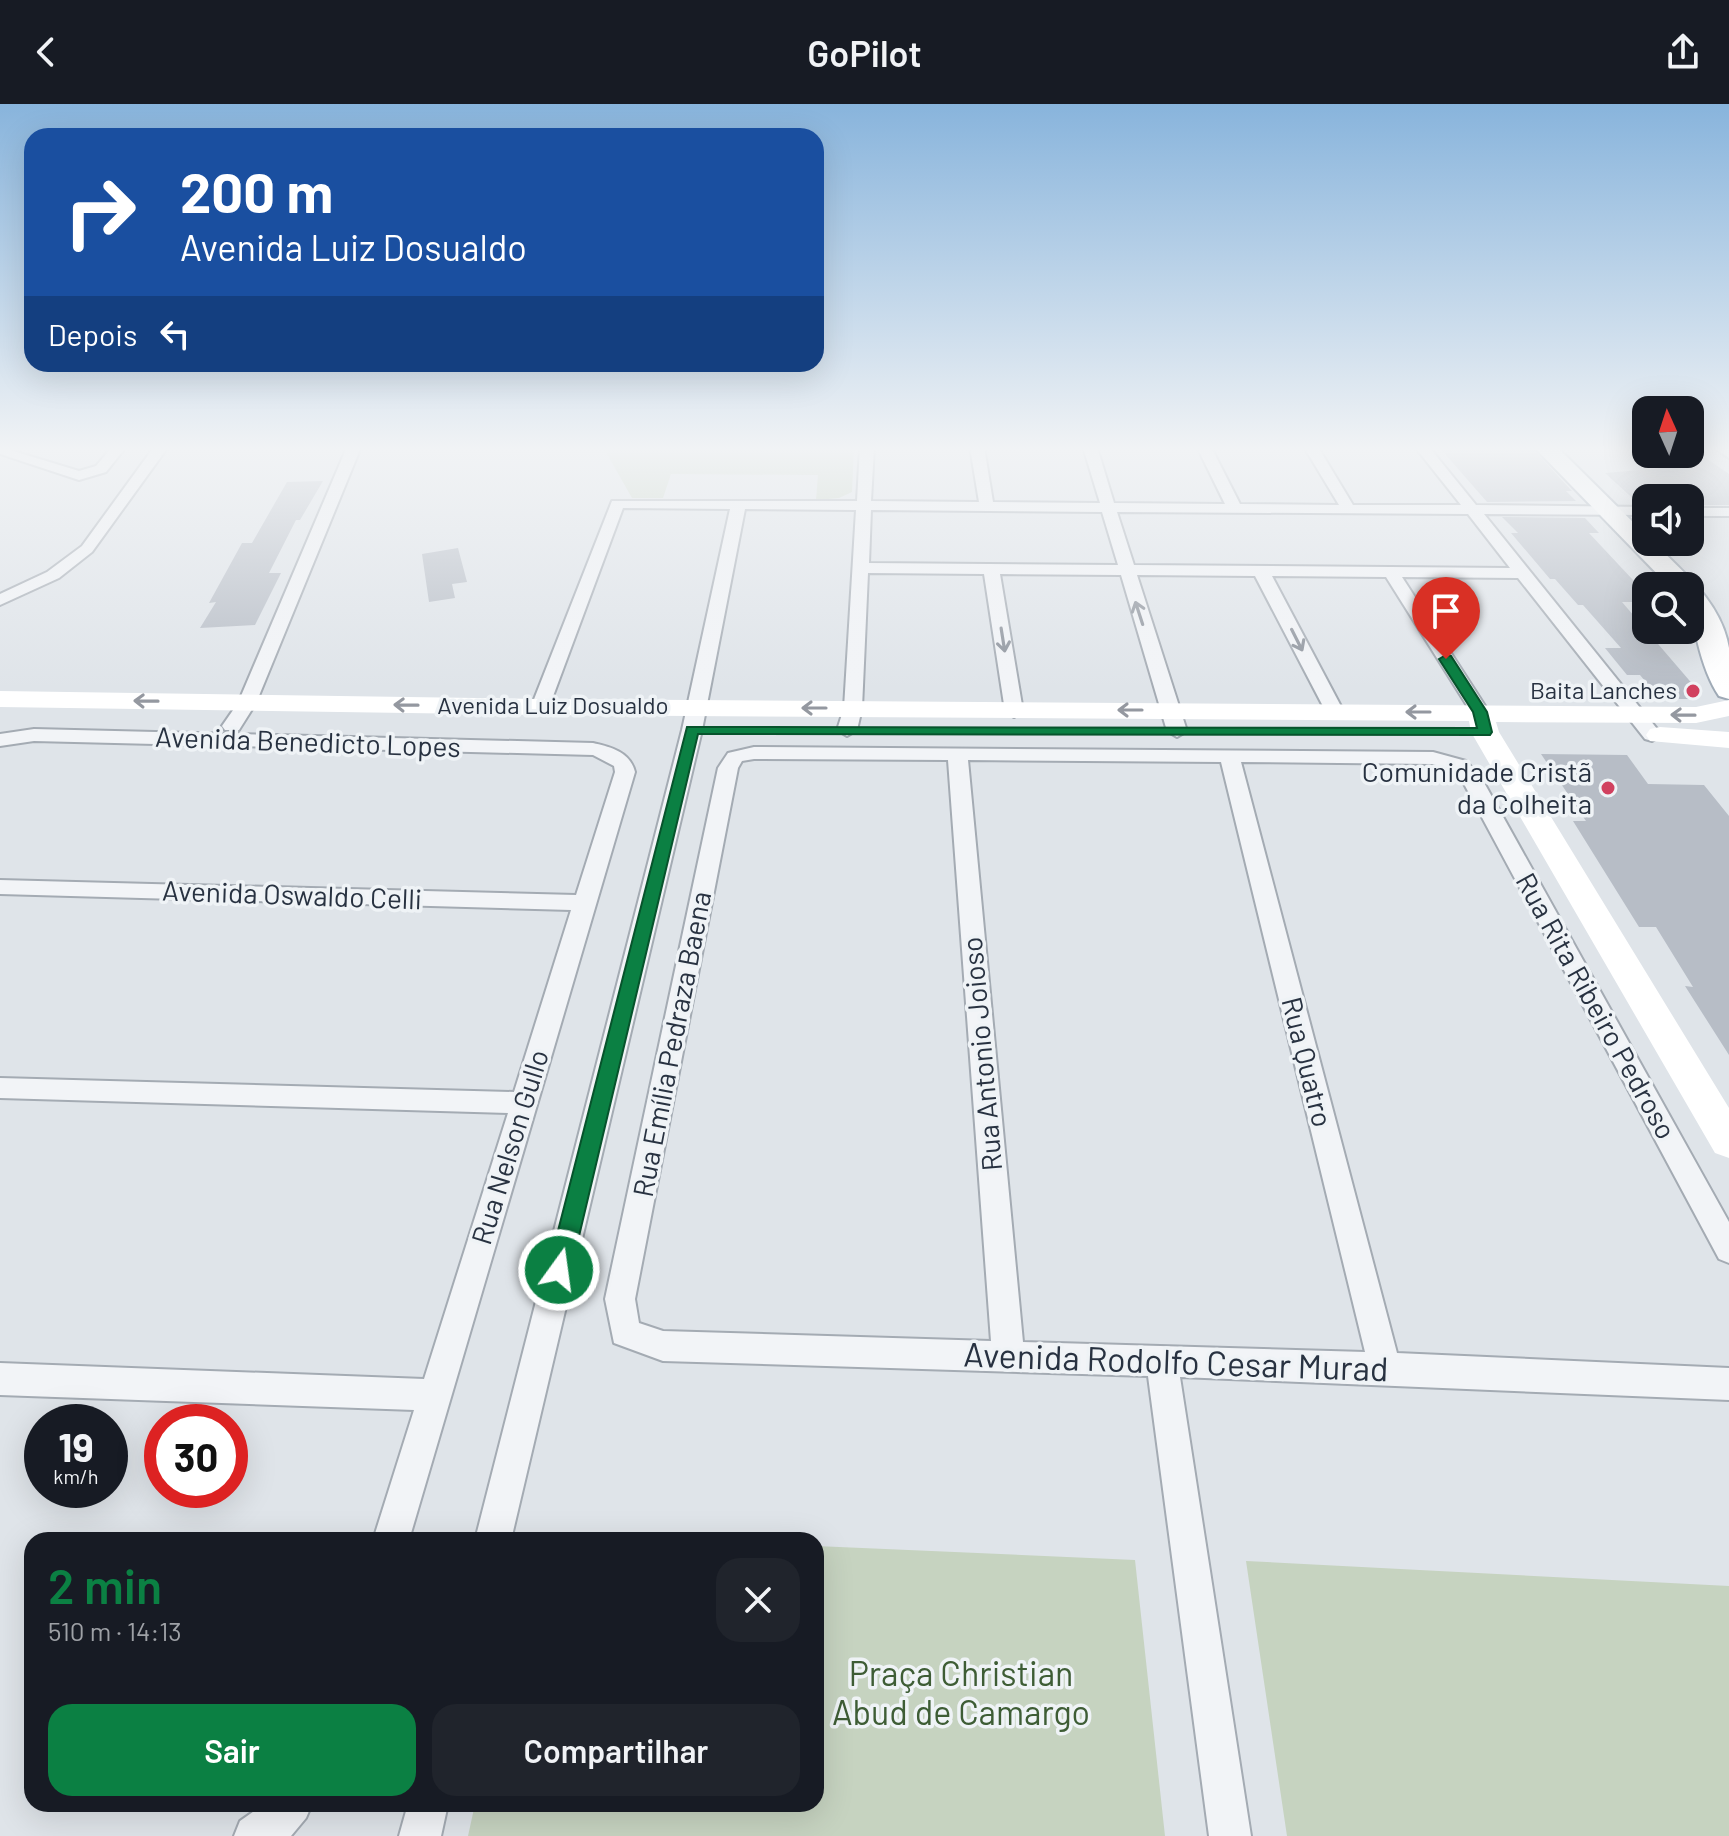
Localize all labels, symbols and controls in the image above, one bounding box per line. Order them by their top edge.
icon: back [24,30,68,74]
icon: share [1661,30,1705,74]
text: GoPilot [807,31,922,74]
text: 200 m [180,157,333,224]
icon: right [48,160,152,264]
text: Avenida Luiz Dosualdo [180,225,527,268]
icon: left [153,312,197,356]
text: Depois [48,316,137,352]
north arrow [1632,396,1704,468]
map controls [1632,396,1704,644]
button: sound [1632,484,1704,556]
button: search [1632,572,1704,644]
pin [1412,577,1480,659]
icon: arrive [1424,589,1468,633]
one-way arrow [1131,601,1145,626]
one-way arrow [996,626,1011,652]
one-way arrow [1289,628,1305,652]
place label: Baita Lanches [1530,675,1677,704]
marker: Baita Lanches [1684,682,1702,700]
street label: Avenida Luiz Dosualdo [437,690,669,719]
one-way arrow [133,693,160,709]
one-way arrow [393,697,420,713]
one-way arrow [801,700,828,716]
one-way arrow [1117,702,1144,718]
one-way arrow [1405,704,1432,720]
one-way arrow [1670,707,1697,723]
street label: Avenida Benedicto Lopes [155,719,461,763]
place label: Comunidade Cristã da Colheita [1362,754,1592,820]
marker: Comunidade Cristã da Colheita [1599,779,1617,797]
street label: Rua Rita Ribeiro Pedroso [1510,866,1684,1145]
street label: Avenida Oswaldo Celli [161,872,423,916]
street label: Rua Emília Pedraza Baena [625,888,717,1200]
street label: Rua Antonio Joioso [954,936,1008,1173]
street label: Rua Quatro [1275,993,1341,1130]
street label: Rua Nelson Gullo [463,1045,555,1248]
position arrow [517,1228,601,1312]
street label: Avenida Rodolfo Cesar Murad [963,1333,1389,1388]
speed limit sign: 30 [144,1404,248,1508]
text: 19 [58,1422,94,1470]
text: km/h [53,1464,99,1488]
text: 2 min [48,1556,162,1614]
button: close [716,1558,800,1642]
text: 510 m · 14:13 [48,1615,182,1646]
park label: Praça Christian Abud de Camargo [832,1652,1090,1732]
button: Sair [48,1704,416,1796]
button: Compartilhar [432,1704,800,1796]

